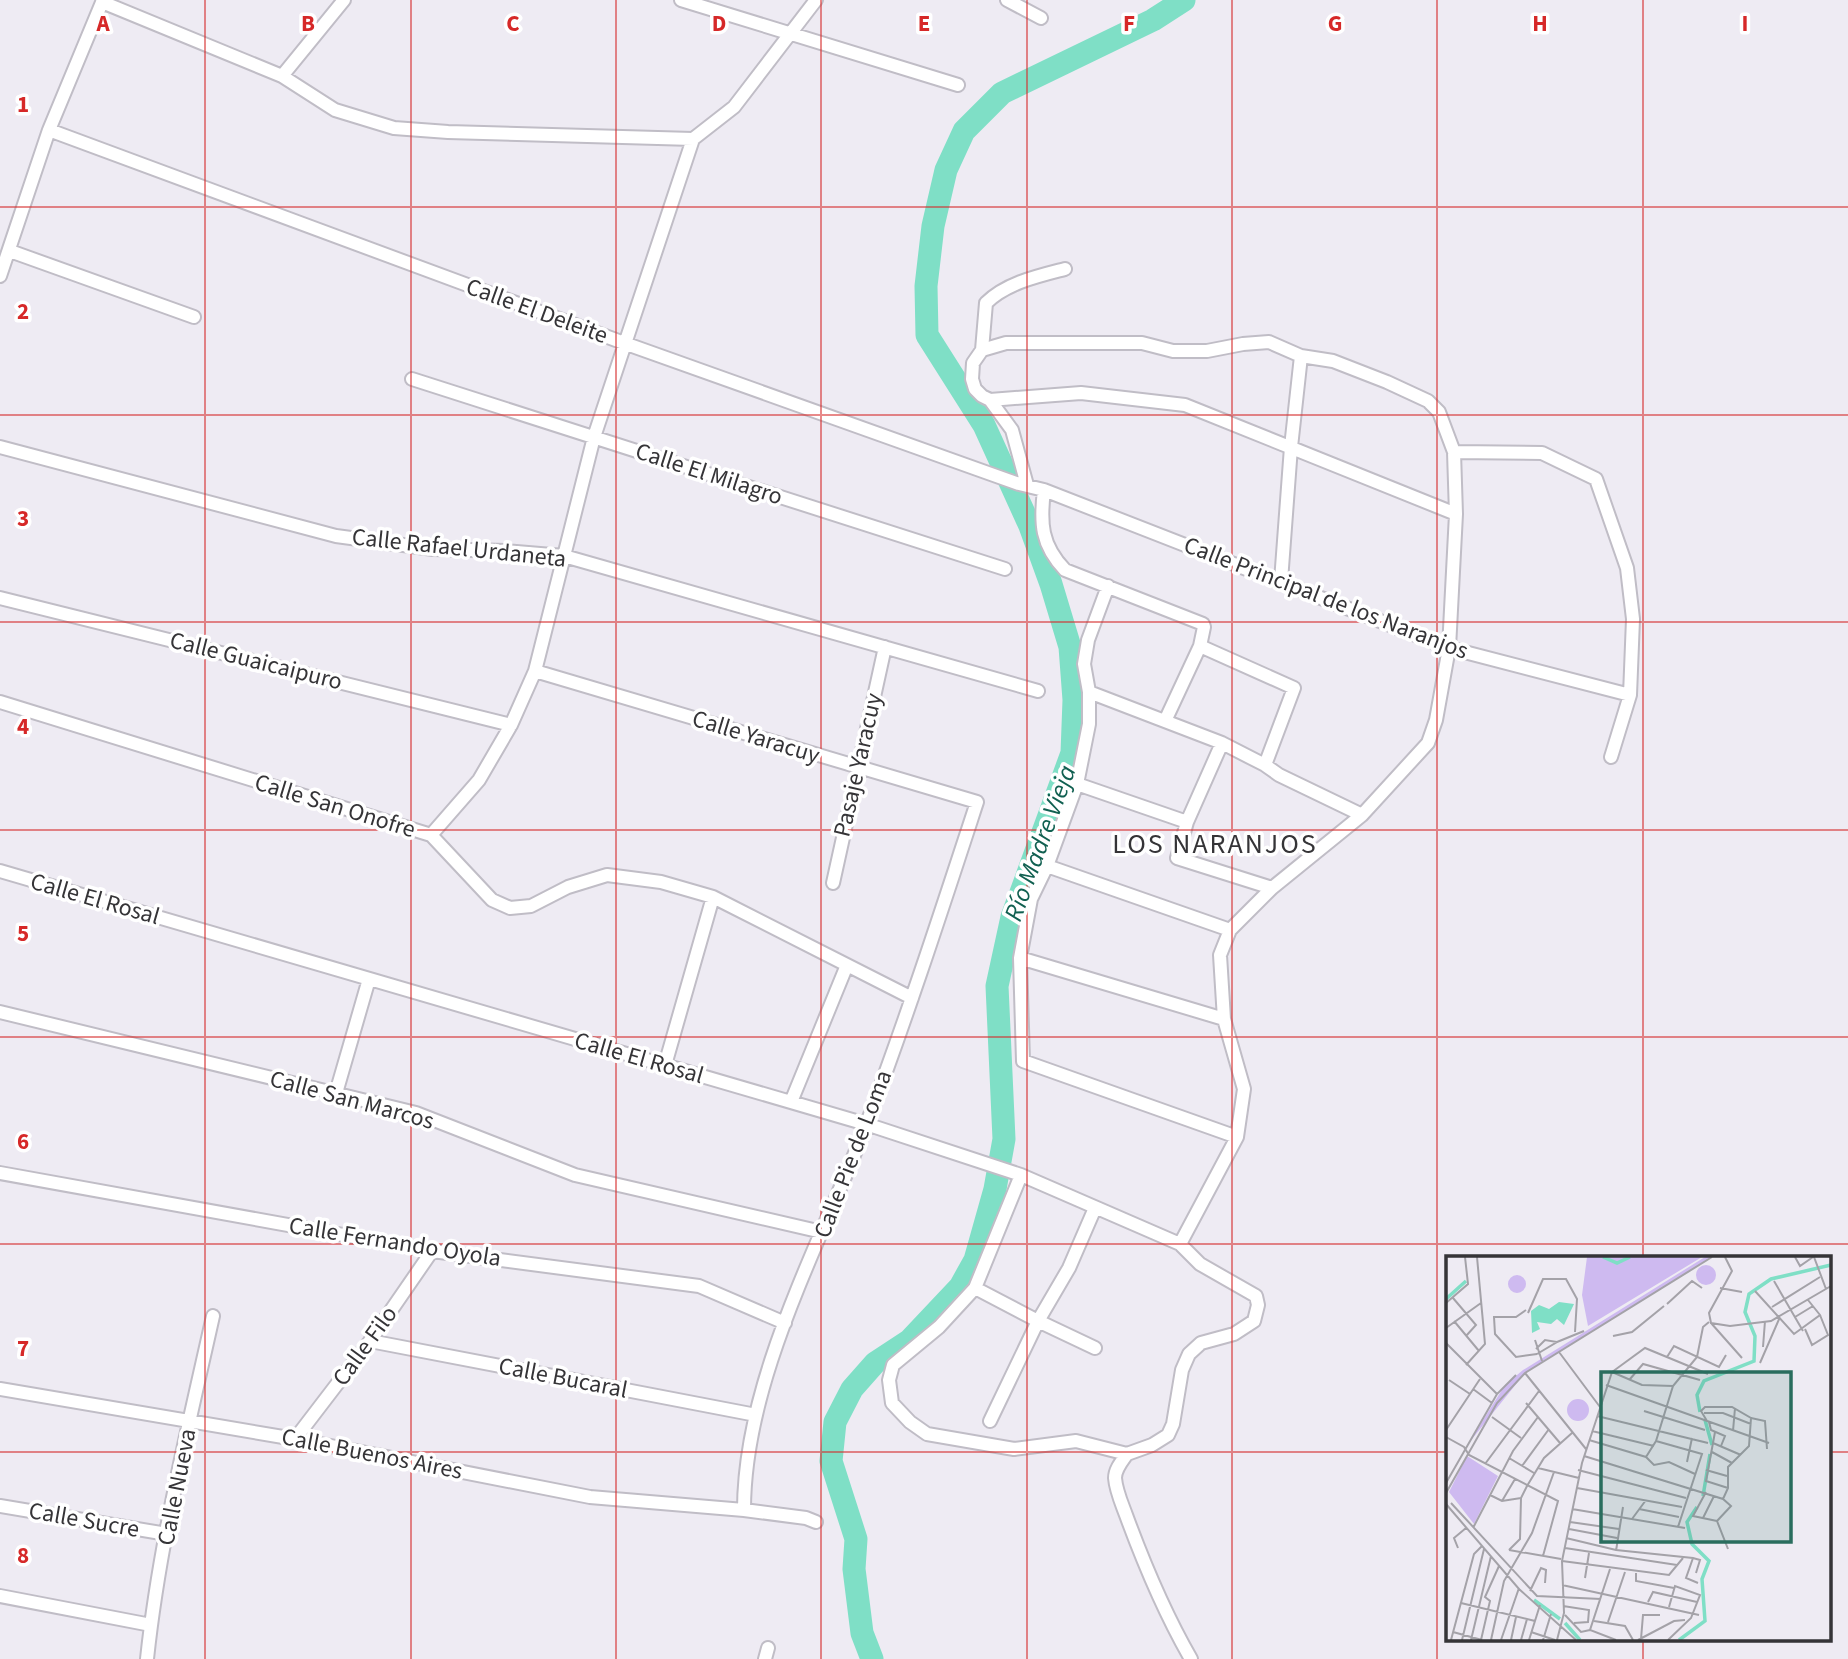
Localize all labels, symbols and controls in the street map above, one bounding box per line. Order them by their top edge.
text: A [95,7,110,40]
text: B [301,7,315,40]
text: C [506,7,520,40]
text: D [712,7,726,40]
text: E [918,7,930,40]
text: F [1123,7,1135,40]
text: G [1328,7,1342,40]
text: H [1532,7,1548,40]
text: I [1742,7,1748,40]
text: 1 [17,88,29,121]
street label: Calle El Deleite [461,269,613,353]
text: 2 [17,295,29,328]
street label: Calle El Milagro [631,434,787,514]
text: 3 [17,502,29,535]
street label: Calle Rafael Urdaneta [350,519,568,577]
street label: Calle Principal de los Naranjos [1179,528,1473,668]
street label: Calle Guaicaipuro [166,623,346,699]
street label: Pasaje Yaracuy [824,690,892,840]
street label: Calle Yaracuy [688,701,824,773]
text: 4 [17,710,29,743]
water label: Río Madre Vieja [995,760,1085,926]
street label: Calle San Onofre [250,765,420,847]
district label: LOS NARANJOS [1112,824,1318,864]
street label: Calle El Rosal [26,864,164,934]
text: 5 [17,917,29,950]
street label: Calle El Rosal [570,1023,708,1093]
street label: Calle San Marcos [266,1061,438,1139]
street label: Calle Pie de Loma [805,1065,901,1243]
text: 6 [17,1125,29,1158]
street label: Calle Fernando Oyola [286,1208,504,1276]
inset map [1446,1256,1830,1642]
street label: Calle Filo [324,1299,406,1393]
text: 7 [17,1332,29,1365]
street label: Calle Bucaral [496,1348,630,1408]
street label: Calle Buenos Aires [278,1419,466,1489]
street label: Calle Nueva [149,1426,205,1548]
street label: Calle Sucre [26,1493,142,1547]
text: 8 [17,1539,29,1572]

